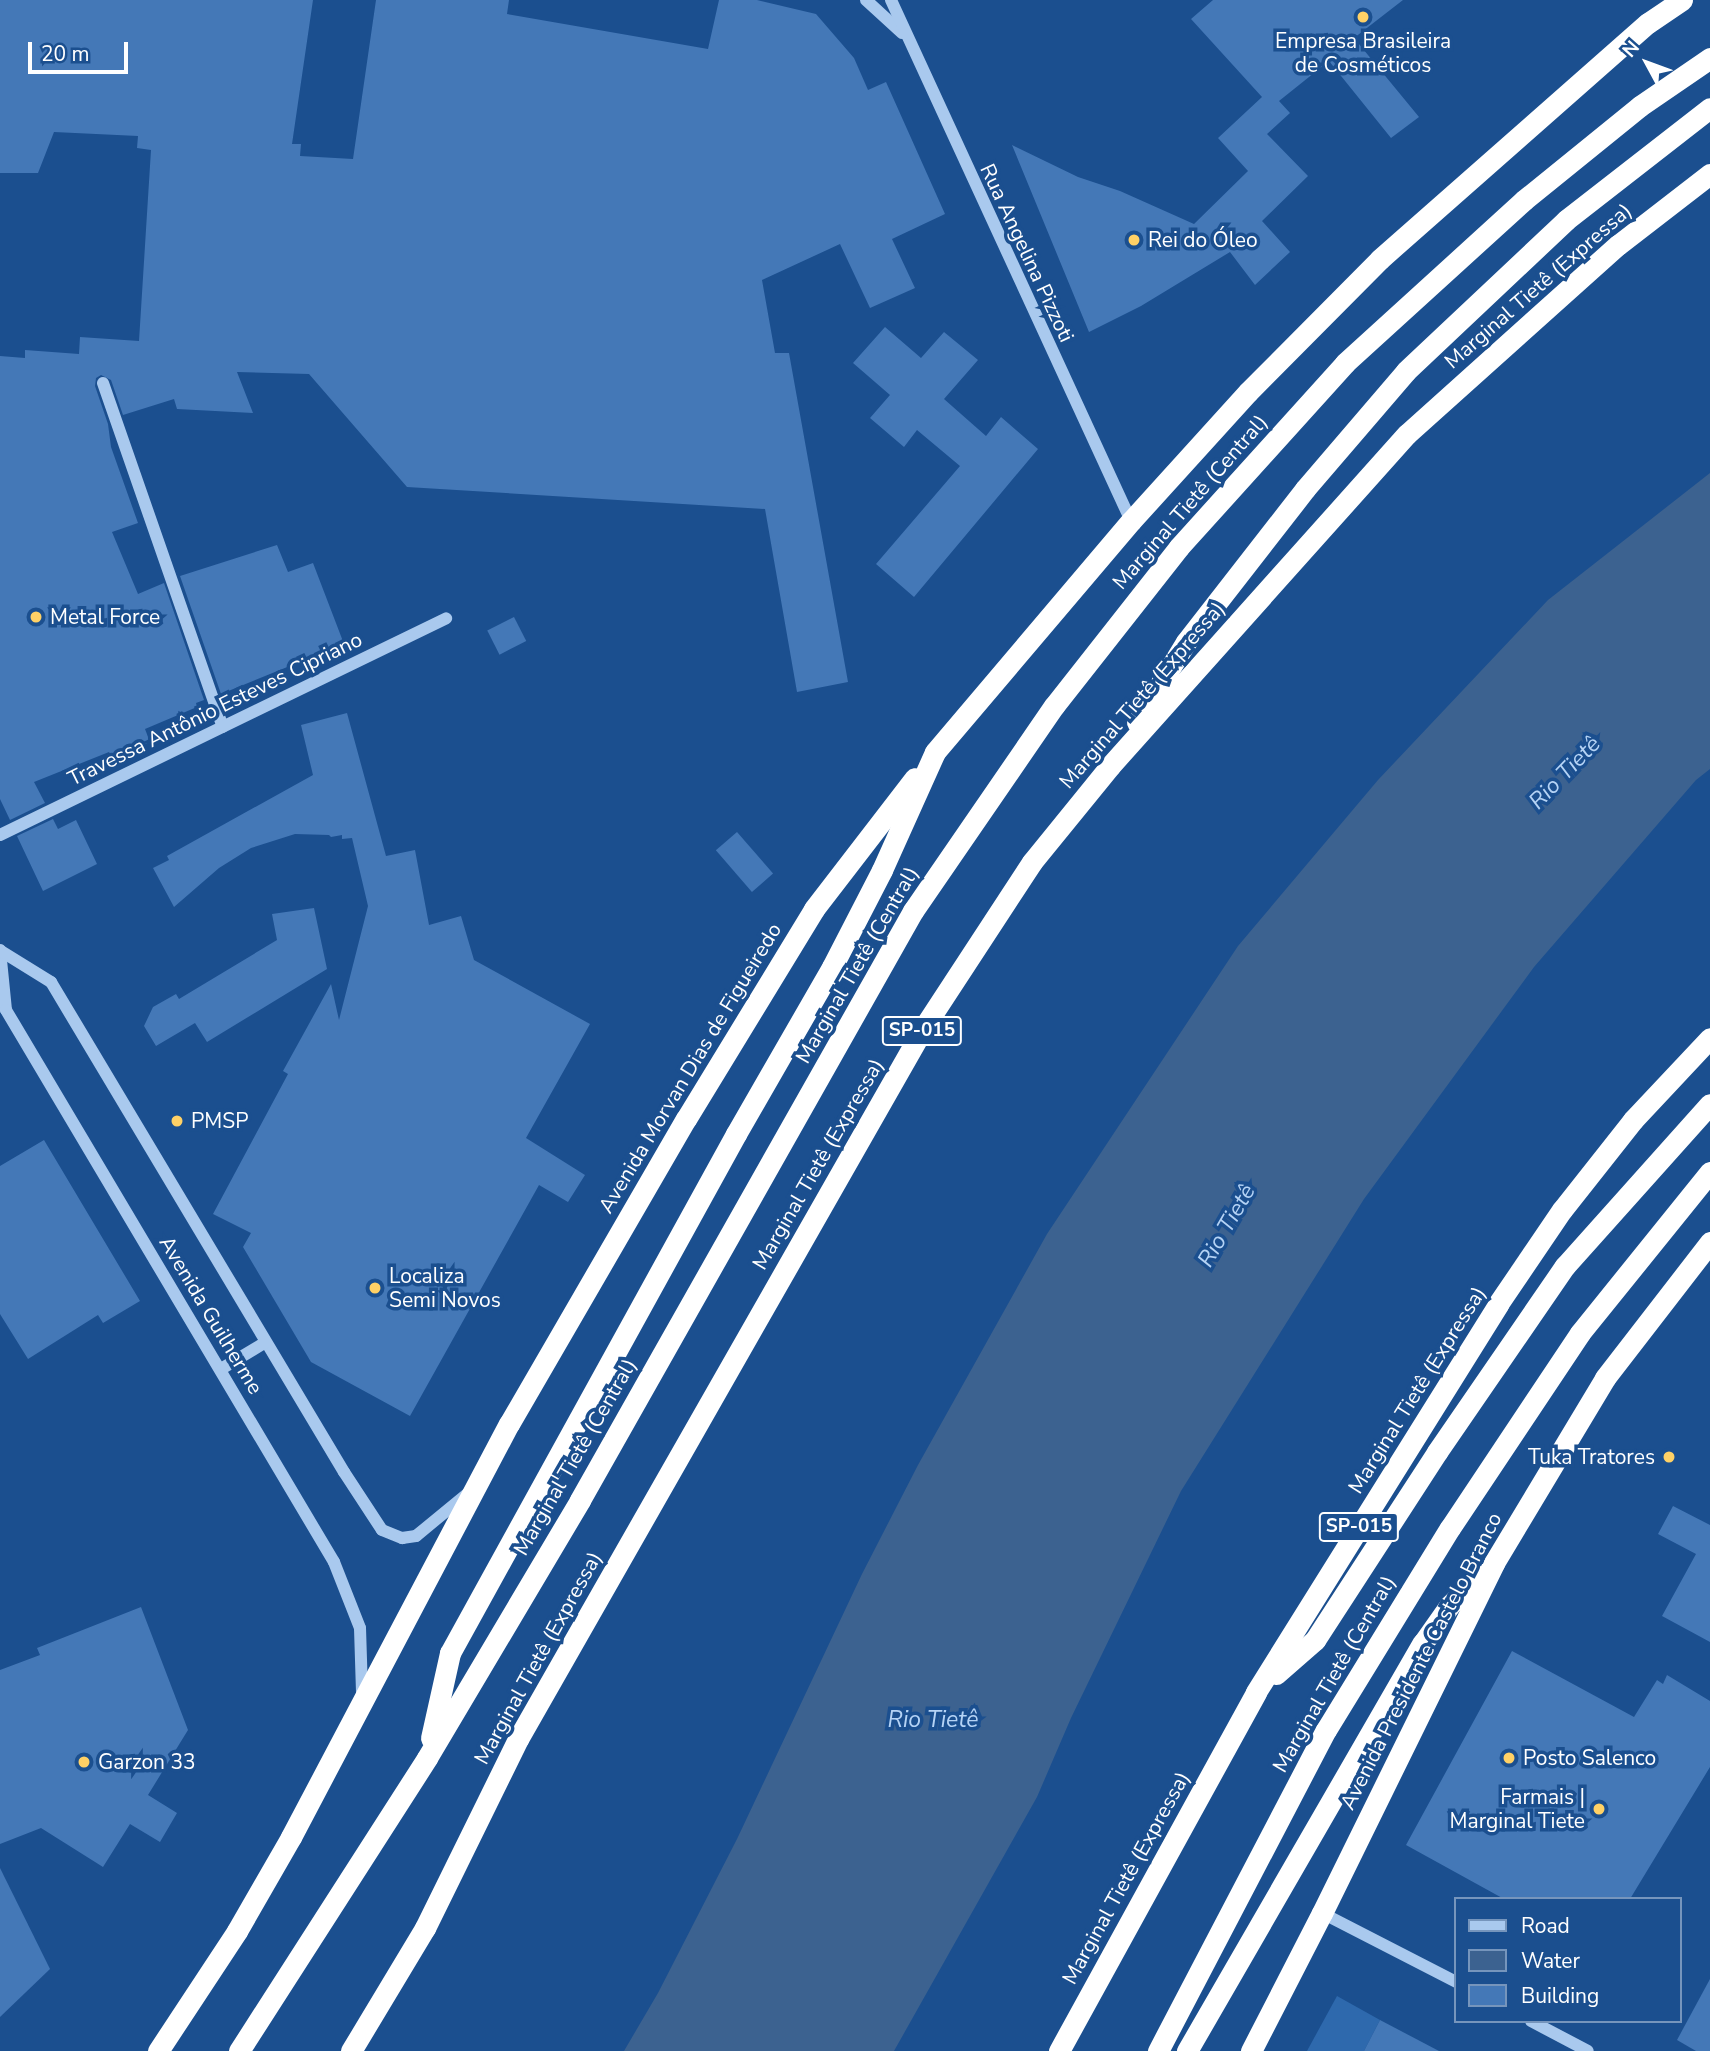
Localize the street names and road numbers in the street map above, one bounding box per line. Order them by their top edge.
street label: Rua Angelina Pizzoti [975,160,1079,346]
street label: Marginal Tietê (Expressa) [1439,198,1637,374]
street label: Marginal Tietê (Central) [1107,410,1273,594]
street label: Marginal Tietê (Expressa) [1054,596,1230,794]
street label: Travessa Antônio Esteves Cipriano [64,627,366,791]
street label: Marginal Tietê (Central) [790,862,924,1068]
street label: Avenida Morvan Dias de Figueiredo [593,918,787,1218]
road number: SP-015 [882,1015,962,1046]
street label: Marginal Tietê (Expressa) [747,1054,889,1274]
street label: Avenida Guilherme [154,1231,268,1399]
street label: Marginal Tietê (Expressa) [1343,1282,1491,1498]
street label: Marginal Tietê (Central) [508,1354,642,1560]
street label: Avenida Presidente Castelo Branco [1335,1508,1507,1814]
road number: SP-015 [1319,1512,1399,1542]
street label: Marginal Tietê (Expressa) [469,1547,607,1769]
street label: Marginal Tietê (Central) [1267,1571,1401,1777]
street label: Marginal Tietê (Expressa) [1057,1767,1195,1989]

